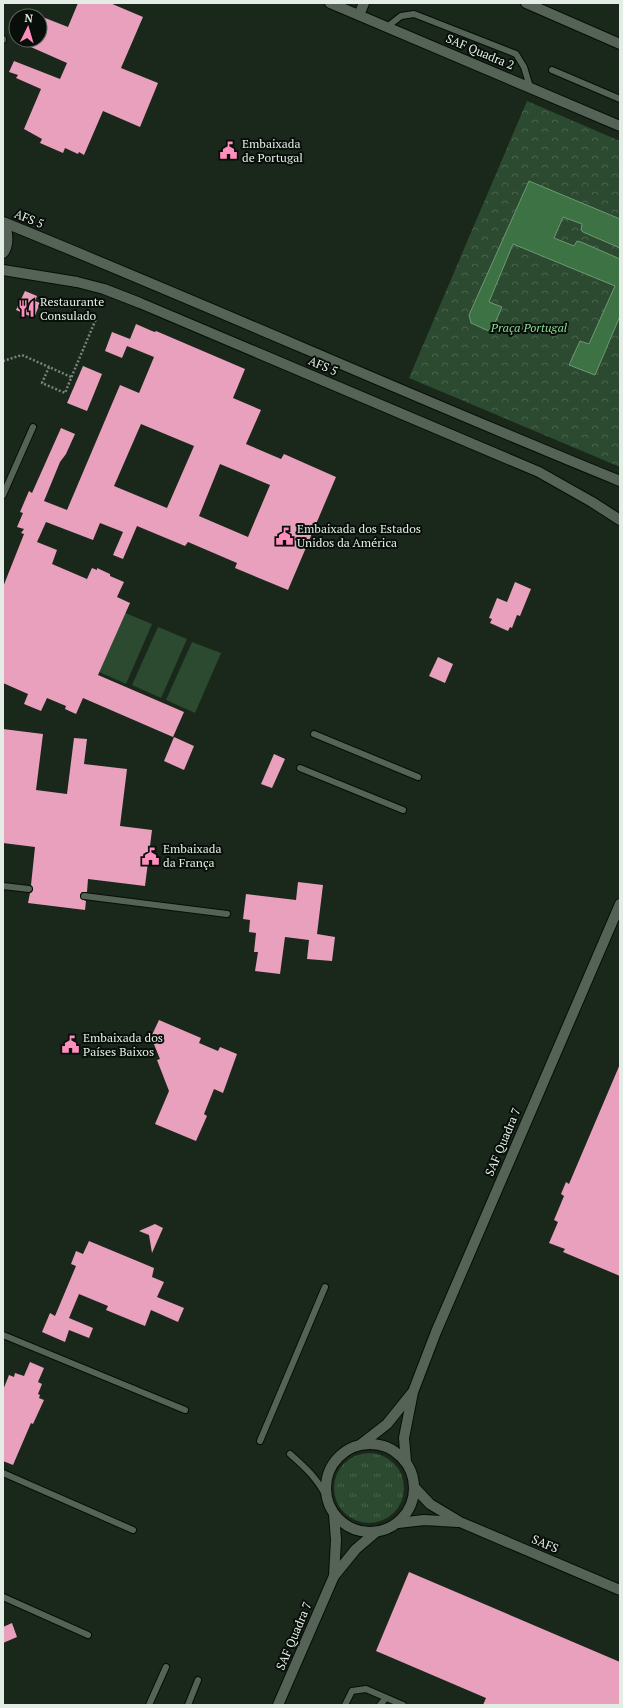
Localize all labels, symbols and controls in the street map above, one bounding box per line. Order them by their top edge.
north arrow [8,8,48,48]
text: N [24,11,34,25]
street label: SAF Quadra 2 [444,30,517,73]
place label: Embaixada de Portugal [242,136,303,165]
public building icon: Embaixada de Portugal [219,141,239,161]
street label: AFS 5 [12,206,46,231]
place label: Restaurante Consulado [40,294,104,323]
restaurant icon: Restaurante Consulado [17,299,37,319]
park label: Praça Portugal [490,320,568,336]
street label: AFS 5 [306,353,340,378]
place label: Embaixada dos Estados Unidos da América [297,521,421,550]
public building icon: Embaixada dos Estados Unidos da América [274,526,294,546]
place label: Embaixada da França [163,841,222,870]
public building icon: Embaixada da França [140,846,160,866]
place label: Embaixada dos Países Baixos [83,1030,163,1059]
public building icon: Embaixada dos Países Baixos [60,1035,80,1055]
street label: SAF Quadra 7 [481,1105,524,1178]
street label: SAFS [530,1531,561,1556]
street label: SAF Quadra 7 [272,1599,315,1672]

